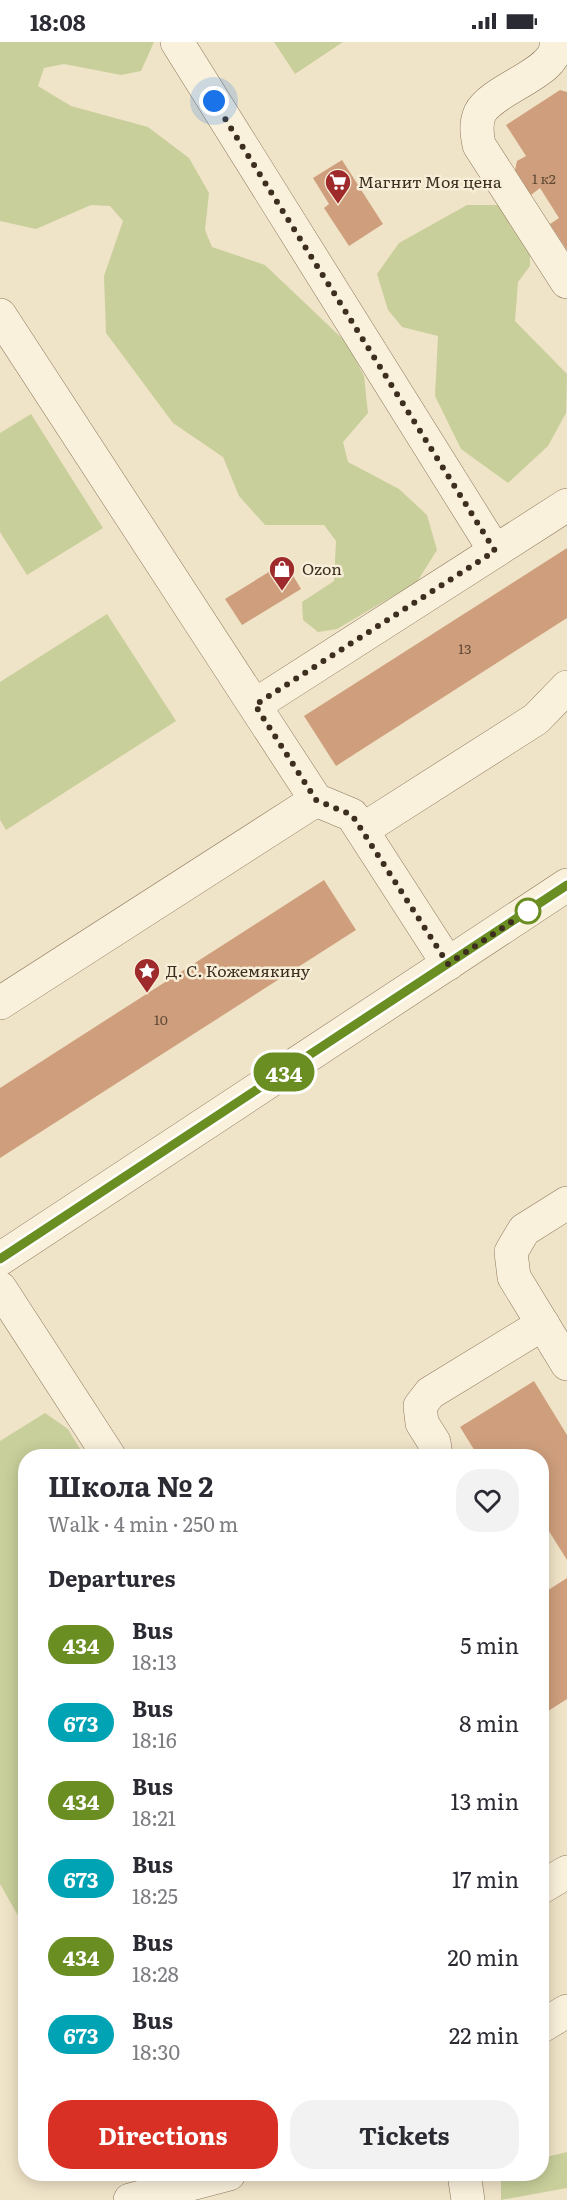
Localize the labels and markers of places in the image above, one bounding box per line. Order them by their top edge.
supermarket icon: Магнит Моя цена [323,167,353,205]
place label: Магнит Моя цена [358,169,502,193]
shop icon: Ozon [267,554,297,592]
place label: Ozon [302,556,342,580]
unlabelled marker [515,898,541,924]
place icon: Д. С. Кожемякину [132,956,162,994]
place label: Д. С. Кожемякину [166,958,311,982]

